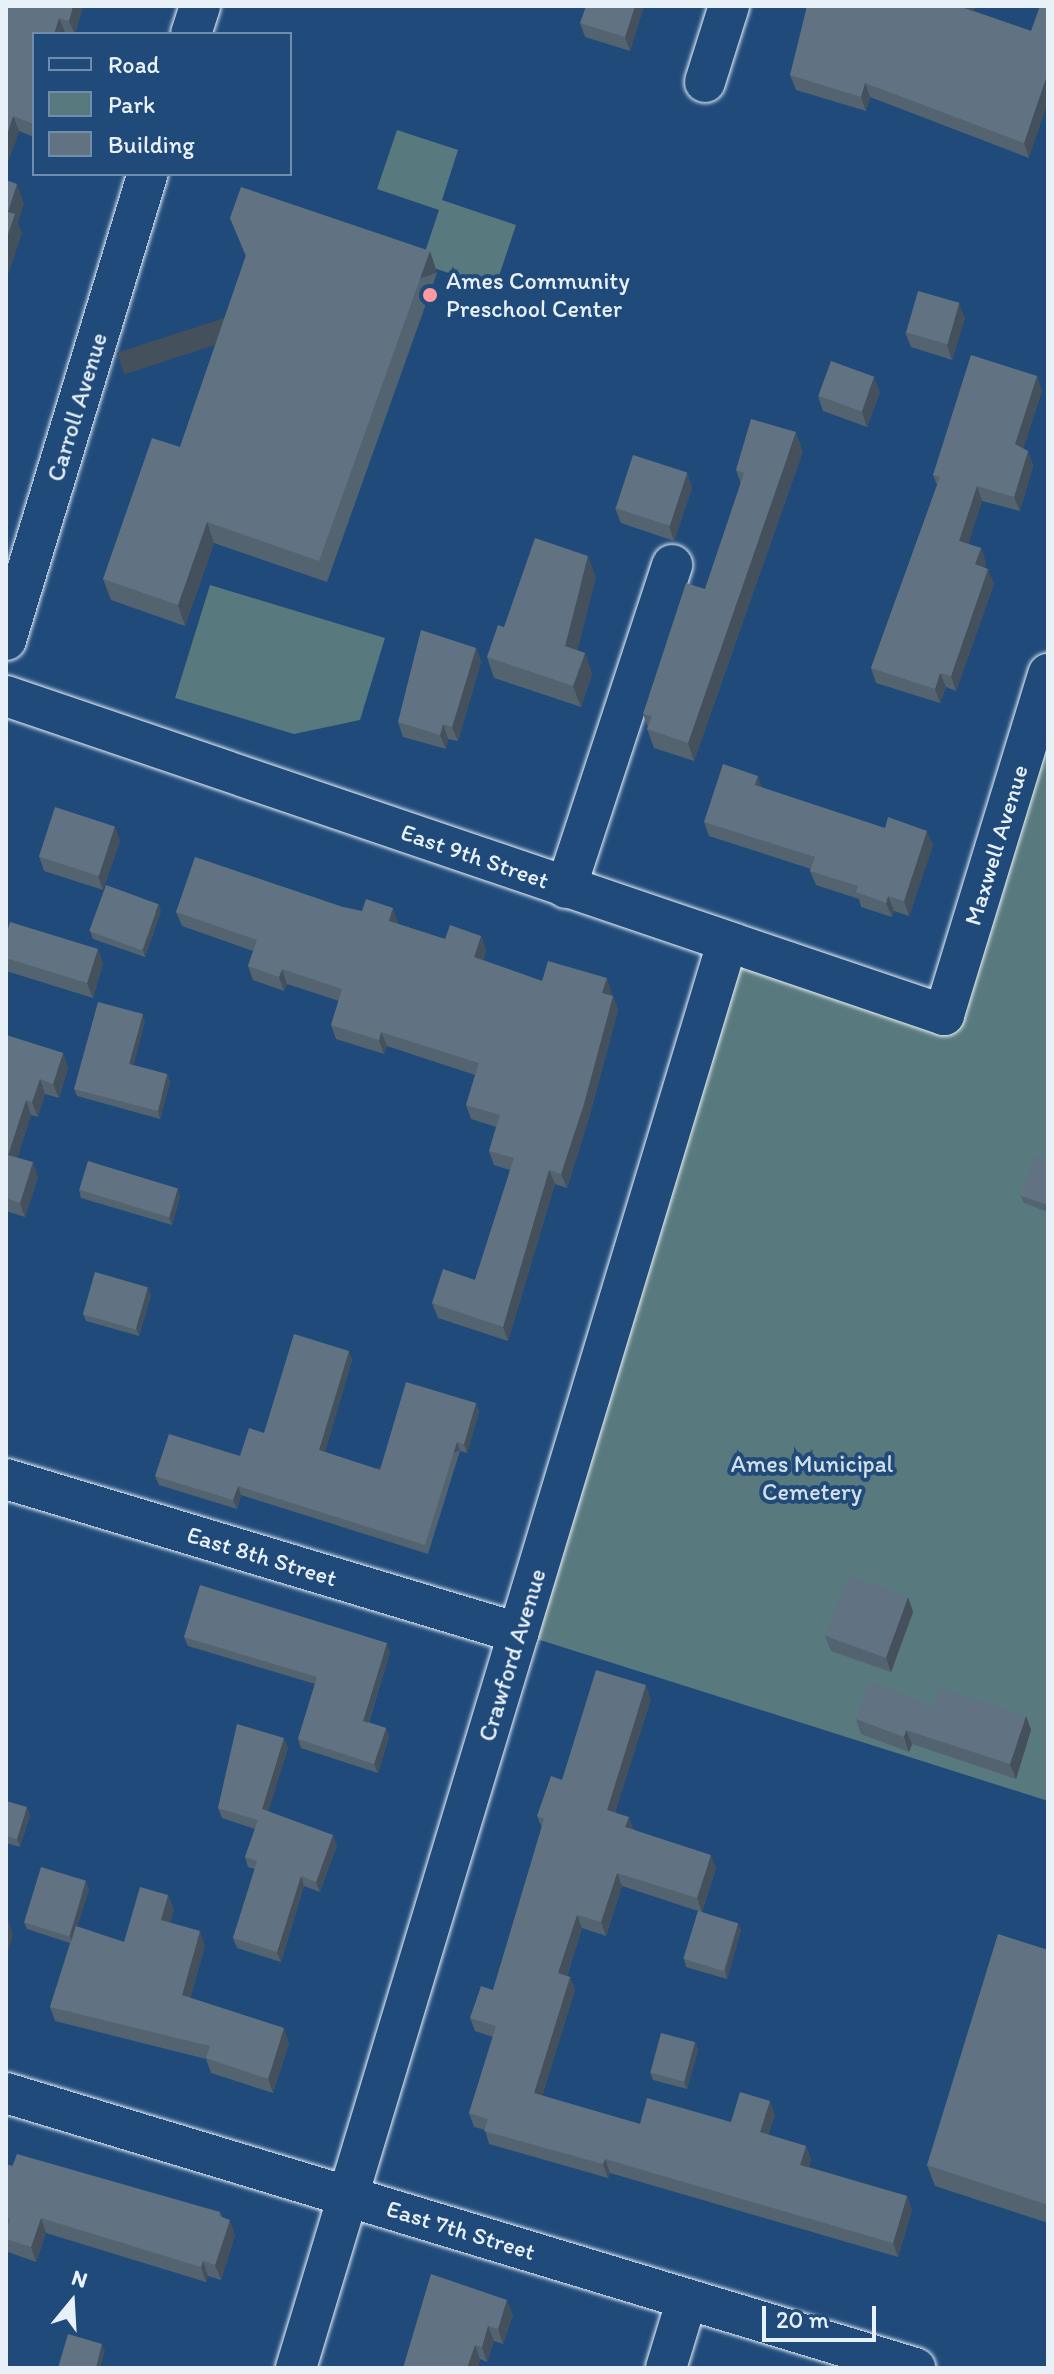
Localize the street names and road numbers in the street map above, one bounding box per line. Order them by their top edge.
street label: Carroll Avenue [41,330,113,484]
street label: Maxwell Avenue [958,762,1034,928]
street label: East 9th Street [398,817,552,895]
street label: East 8th Street [184,1520,340,1592]
street label: Crawford Avenue [472,1566,552,1744]
street label: East 7th Street [384,2194,538,2266]

